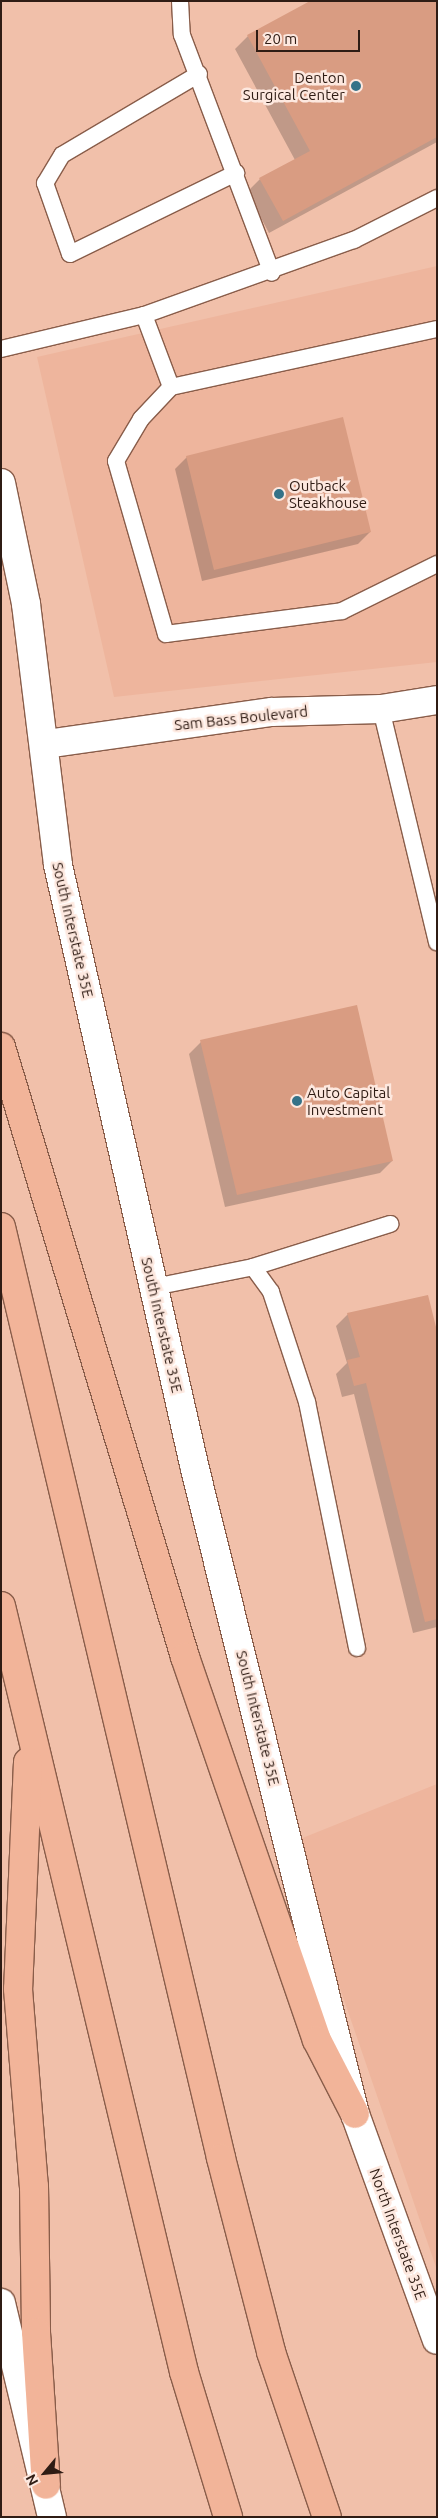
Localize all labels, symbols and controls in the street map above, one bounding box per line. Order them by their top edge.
scale bar [258,20,362,52]
text: 20 m [264,30,297,47]
place label: Denton Surgical Center [243,68,345,103]
marker: Denton Surgical Center [349,79,363,93]
place label: Outback Steakhouse [289,476,367,511]
marker: Outback Steakhouse [273,488,285,500]
street label: Sam Bass Boulevard [173,702,309,734]
street label: South Interstate 35E [49,861,97,999]
place label: Auto Capital Investment [307,1083,390,1118]
marker: Auto Capital Investment [291,1095,303,1107]
street label: South Interstate 35E [138,1256,186,1394]
street label: South Interstate 35E [233,1649,283,1787]
street label: North Interstate 35E [366,2166,430,2302]
north arrow [20,2448,70,2498]
text: N [22,2472,41,2488]

